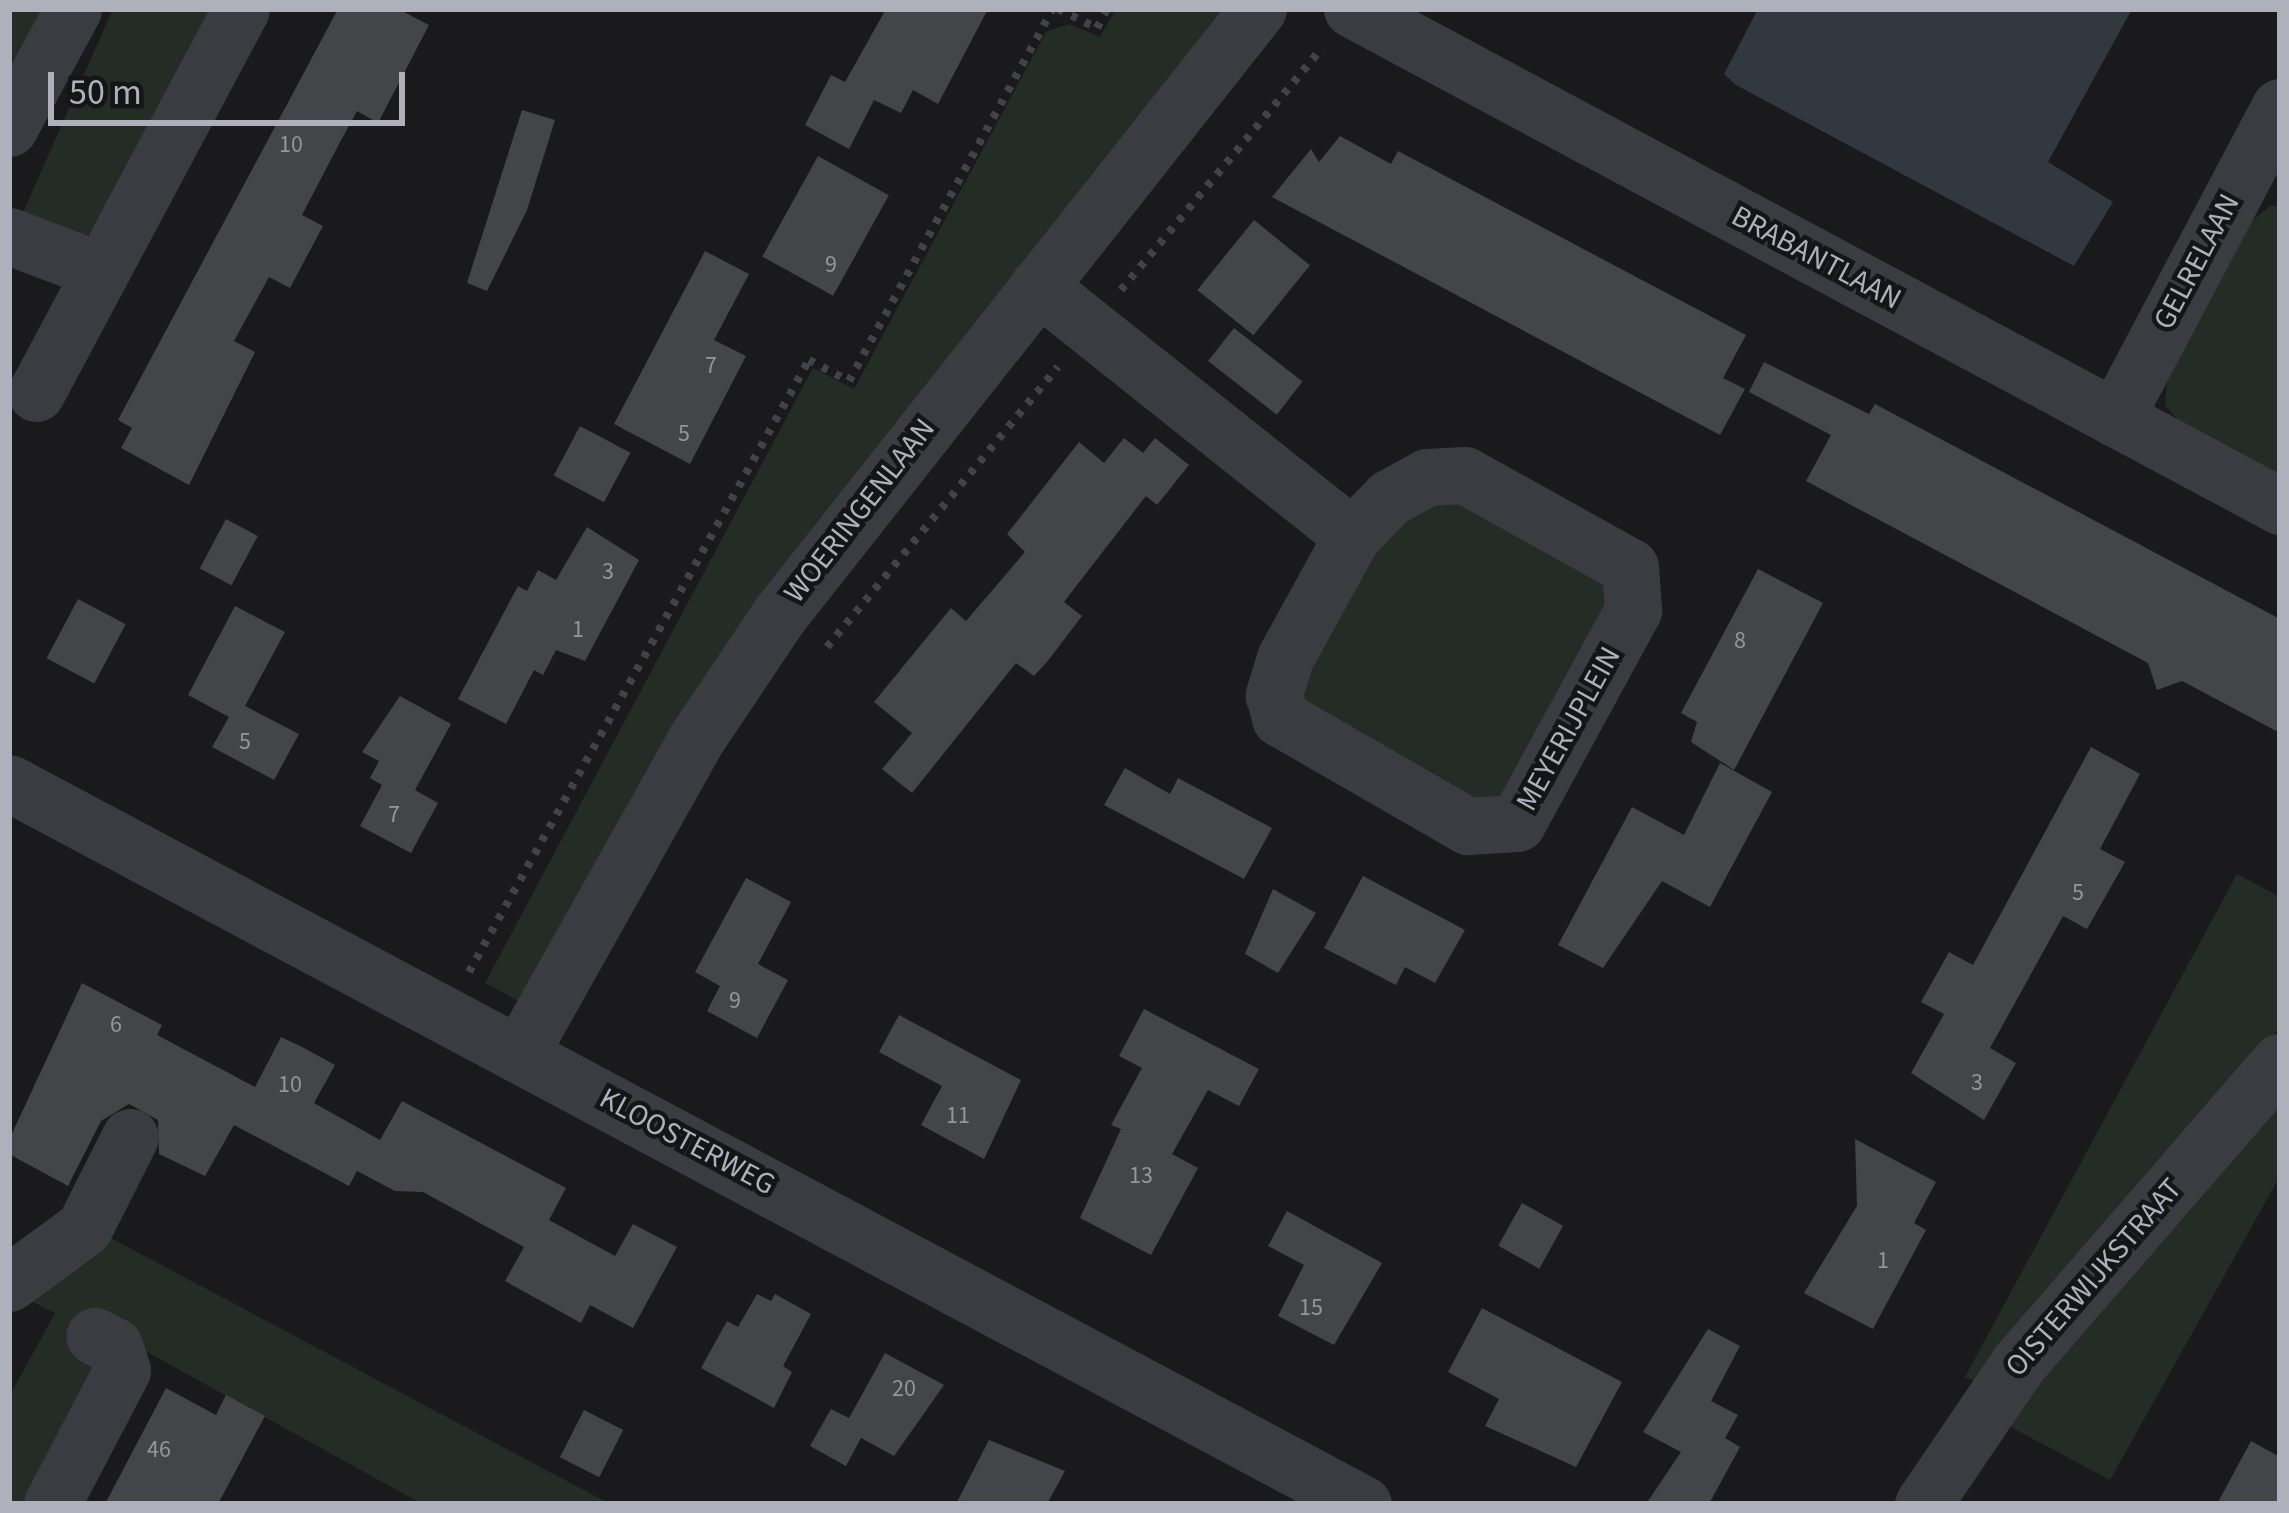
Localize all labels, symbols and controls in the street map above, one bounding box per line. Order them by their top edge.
scale bar [54,48,411,122]
text: 50 m [69,67,142,118]
house number: 10 [279,131,303,159]
street label: GELRELAAN [2146,188,2248,336]
street label: BRABANTLAAN [1725,198,1907,318]
house number: 9 [825,251,837,279]
house number: 7 [705,352,717,380]
street label: WOERINGENLAAN [777,412,943,610]
house number: 5 [678,420,690,448]
house number: 3 [602,558,614,586]
house number: 1 [572,616,584,644]
house number: 8 [1734,627,1746,655]
street label: MEYERIJPLEIN [1509,641,1629,817]
house number: 5 [239,728,251,756]
house number: 7 [388,801,400,829]
house number: 5 [2072,879,2084,907]
house number: 9 [729,987,741,1015]
house number: 6 [110,1011,122,1039]
house number: 3 [1971,1069,1983,1097]
house number: 10 [278,1071,302,1099]
street label: KLOOSTERWEG [593,1081,781,1203]
house number: 11 [946,1102,970,1130]
house number: 13 [1129,1162,1153,1190]
street label: OISTERWIJKSTRAAT [1998,1172,2190,1384]
house number: 1 [1877,1247,1889,1275]
house number: 15 [1299,1294,1323,1322]
house number: 20 [892,1375,916,1403]
house number: 46 [147,1436,171,1464]

